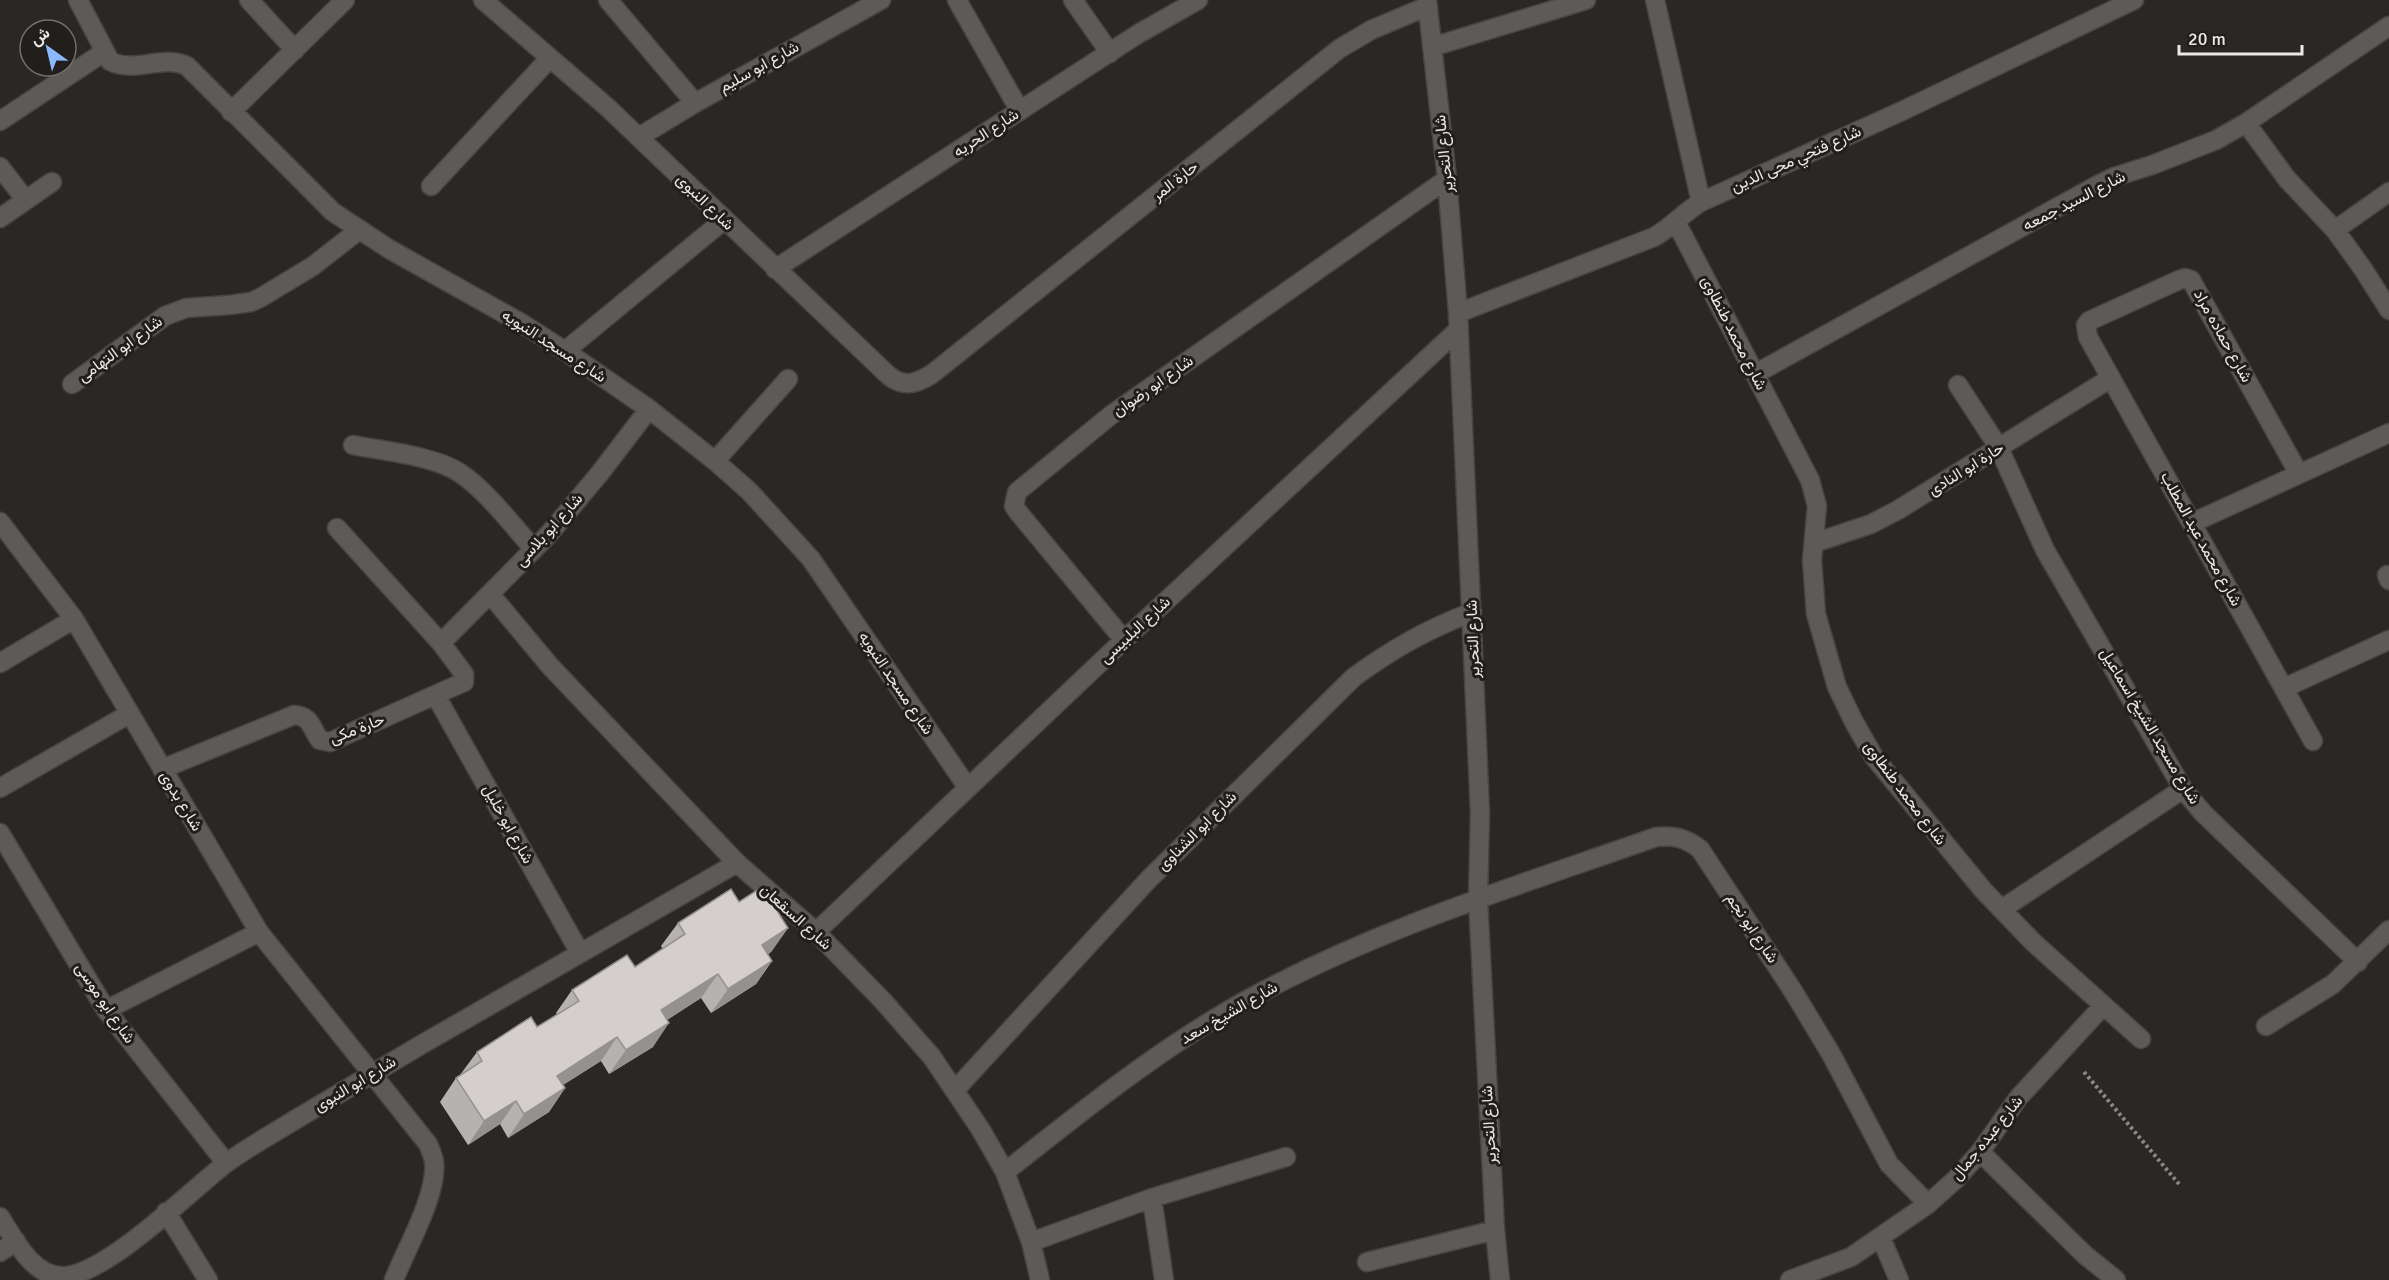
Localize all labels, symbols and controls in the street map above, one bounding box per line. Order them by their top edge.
north arrow [18,18,78,78]
scale bar [2179,18,2302,56]
text: ش [27,23,54,50]
text: 20 m [2188,28,2226,50]
street label: شارع ابو سليم [715,37,803,98]
street label: شارع الحريه [949,104,1023,162]
street label: شارع التحرير [1430,114,1459,195]
street label: شارع فتحي محى الدين [1728,121,1866,200]
street label: حارة المر [1147,156,1203,206]
street label: شارع السيد جمعه [2019,167,2129,236]
street label: شارع النبوى [671,169,738,235]
street label: شارع محمد طنطاوى [1696,273,1771,394]
street label: شارع حماده مراد [2188,286,2257,387]
street label: شارع مسجد النبويه [498,305,610,388]
street label: شارع ابو التهامى [74,311,167,387]
street label: شارع ابو رضوان [1109,351,1198,422]
street label: حارة ابو النادى [1924,438,2008,500]
street label: شارع محمد عبد المطلب [2155,468,2246,610]
street label: شارع ابو بلاسى [511,489,588,572]
street label: شارع البلبيسى [1095,592,1175,669]
street label: شارع التحرير [1462,599,1485,680]
street label: شارع مسجد النبويه [853,628,938,739]
street label: شارع مسجد الشيخ اسماعيل [2095,644,2205,808]
street label: حارة مكى [327,709,388,749]
street label: شارع محمد طنطاوى [1858,737,1951,850]
street label: شارع بدوى [154,767,207,836]
street label: شارع ابو خليل [477,781,538,868]
street label: شارع ابو الشناوى [1153,787,1242,876]
street label: شارع السقعان [755,880,836,955]
street label: شارع ابو نجم [1720,889,1783,967]
street label: شارع ابو موسى [70,959,139,1048]
street label: شارع الشيخ سعد [1177,977,1282,1050]
street label: شارع ابو النبوى [310,1052,400,1117]
street label: شارع التحرير [1477,1085,1502,1166]
street label: شارع عبده جمال [1947,1092,2028,1185]

